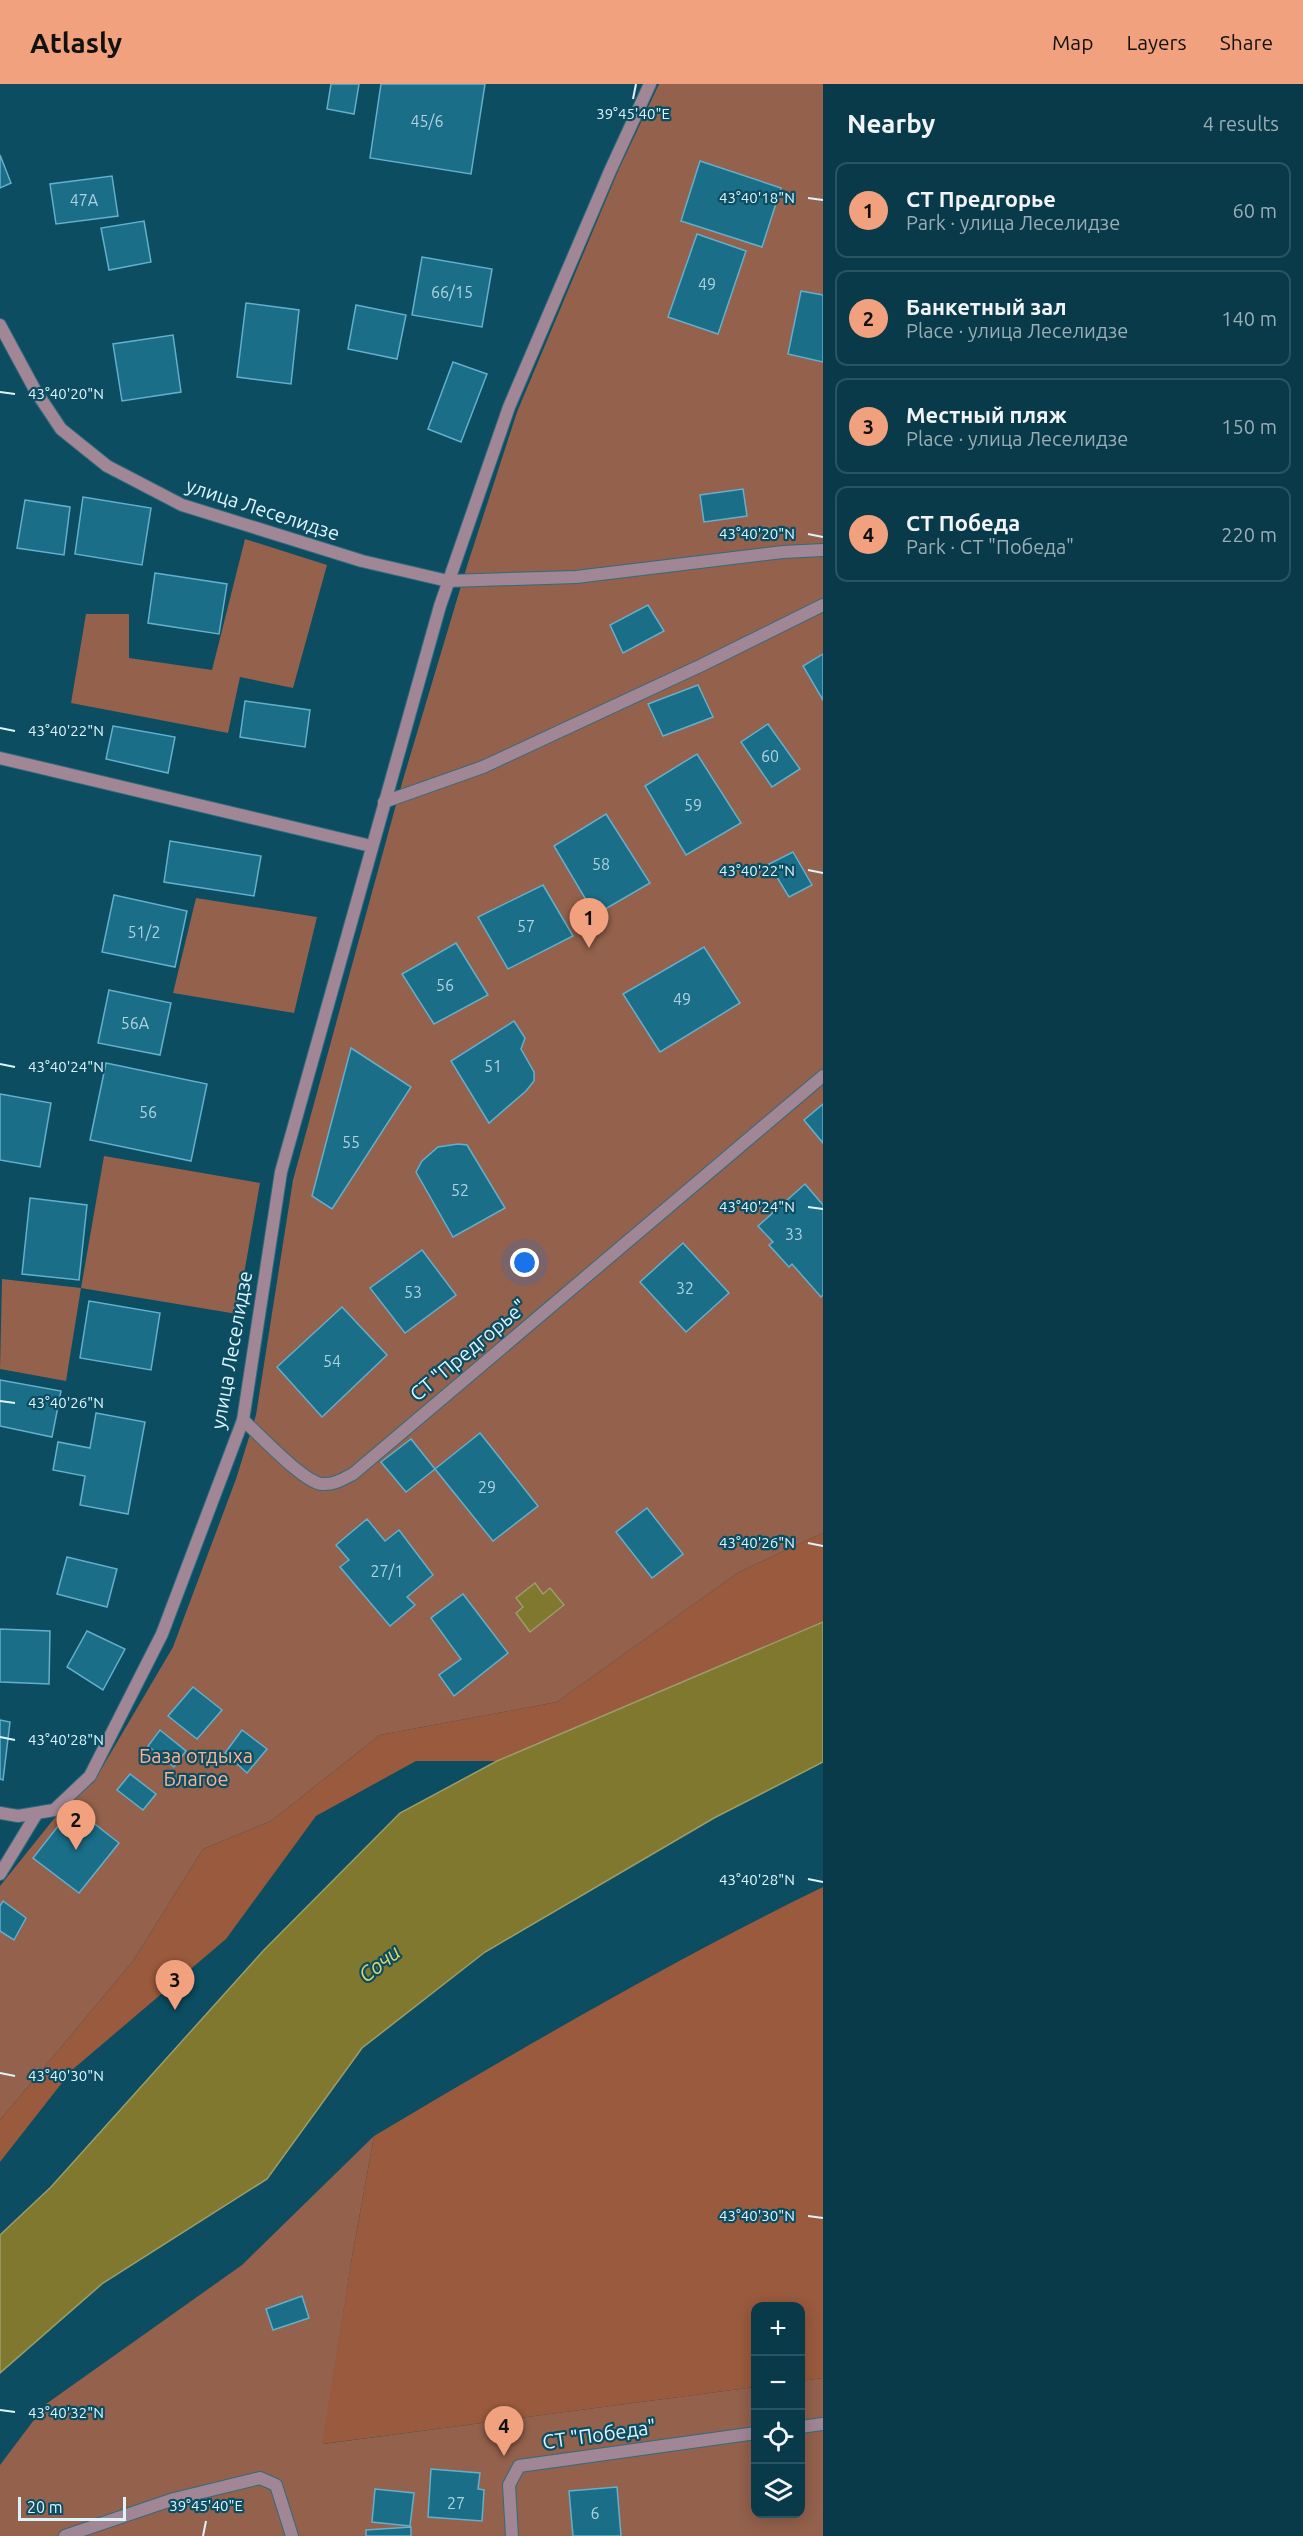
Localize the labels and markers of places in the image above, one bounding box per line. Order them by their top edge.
pin: 1 [570,898,608,948]
pin: 2 [56,1800,96,1850]
pin: 3 [156,1960,195,2010]
pin: 4 [484,2406,524,2456]

